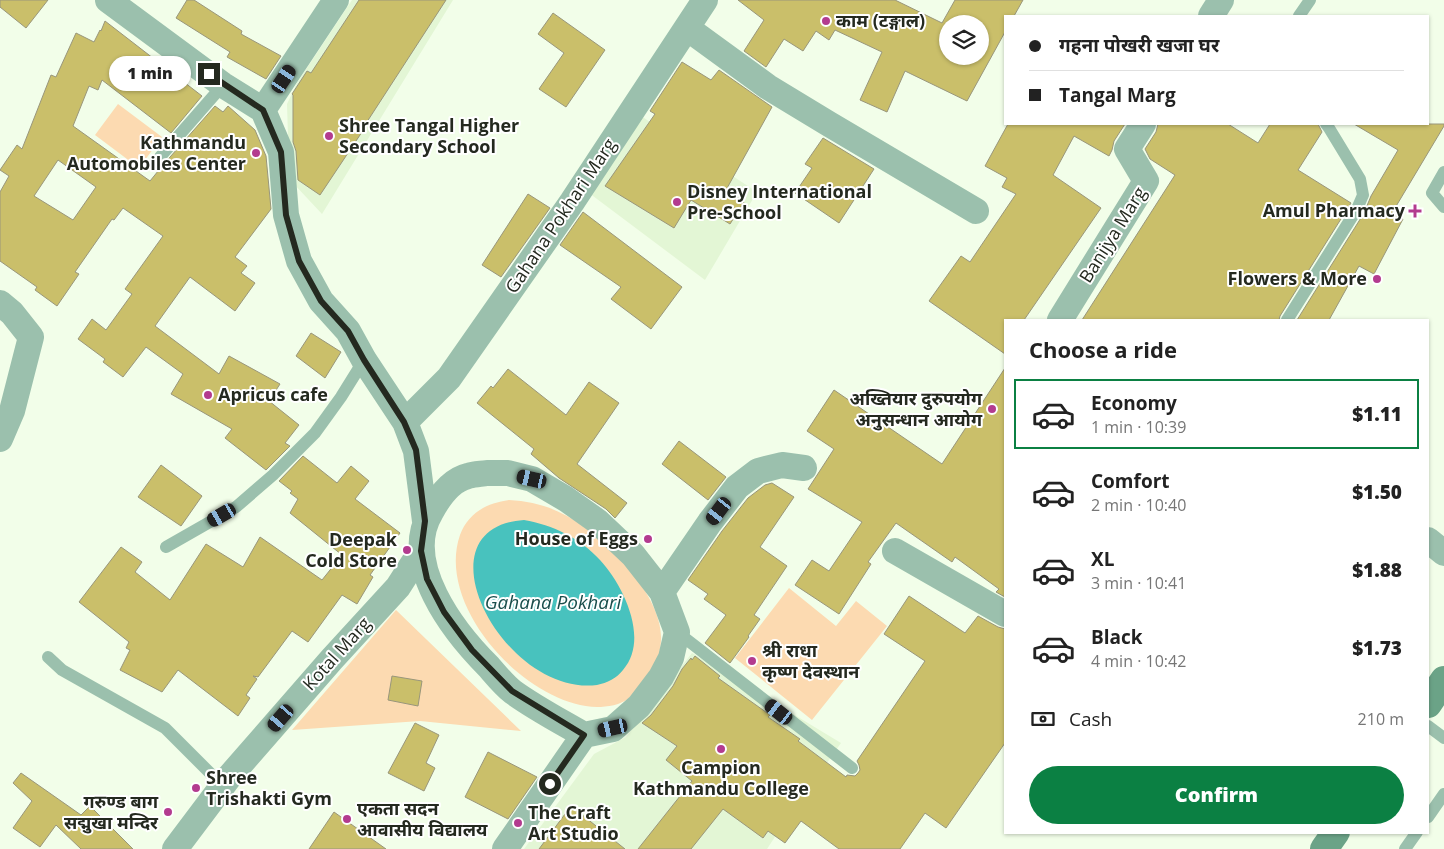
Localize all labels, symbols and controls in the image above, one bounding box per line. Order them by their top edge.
place label: काम (टङ्गाल) [836,8,925,32]
marker: काम (टङ्गाल) [820,15,832,27]
map controls [939,15,989,65]
button: layers [939,15,989,65]
text: गहना पोखरी खजा घर [1059,32,1219,58]
callout: 1 min [109,56,192,92]
text: 1 min [127,62,173,84]
car [269,62,298,96]
route end [198,63,220,85]
text: Tangal Marg [1059,82,1176,108]
place label: Shree Tangal Higher Secondary School [339,113,519,158]
place label: Kathmandu Automobiles Center [67,130,246,175]
marker: Shree Tangal Higher Secondary School [323,130,335,142]
street label: Gahana Pokhari Marg [499,133,621,298]
marker: Kathmandu Automobiles Center [250,147,262,159]
place label: Disney International Pre-School [687,179,872,224]
street label: Banijya Marg [1073,182,1151,287]
marker: Disney International Pre-School [671,196,683,208]
place label: Amul Pharmacy [1263,198,1406,222]
marker: Amul Pharmacy [1409,205,1421,217]
place label: Flowers & More [1228,266,1367,290]
marker: Flowers & More [1371,273,1383,285]
text: Choose a ride [1029,334,1177,364]
place label: Apricus cafe [218,382,328,406]
place label: अख्तियार दुरुपयोग अनुसन्धान आयोग [850,386,983,431]
marker: Apricus cafe [202,389,214,401]
text: Economy [1091,390,1177,416]
icon: car [1031,392,1076,437]
text: $1.11 [1352,401,1402,427]
marker: अख्तियार दुरुपयोग अनुसन्धान आयोग [986,403,998,415]
text: 1 min · 10:39 [1091,416,1186,438]
car [515,468,548,490]
text: Comfort [1091,468,1170,494]
icon: car [1031,470,1076,515]
text: $1.50 [1352,479,1402,505]
text: 2 min · 10:40 [1091,494,1186,516]
car [703,495,734,527]
car [205,501,238,529]
place label: House of Eggs [515,526,638,550]
place label: Deepak Cold Store [305,527,398,572]
marker: House of Eggs [642,533,654,545]
marker: Deepak Cold Store [401,544,413,556]
text: XL [1091,546,1114,572]
icon: car [1031,548,1076,593]
text: $1.88 [1352,557,1402,583]
text: 3 min · 10:41 [1091,572,1186,594]
water label: Gahana Pokhari [485,589,623,615]
street label: Kotal Marg [297,611,376,695]
text: Black [1091,624,1143,650]
icon: car [1031,626,1076,671]
text: $1.73 [1352,635,1402,661]
place label: श्री राधा कृष्ण देवस्थान [762,638,860,683]
text: 4 min · 10:42 [1091,650,1186,672]
marker: श्री राधा कृष्ण देवस्थान [746,655,758,667]
car [762,697,795,727]
car [265,702,296,734]
icon: cash [1029,705,1057,733]
text: Cash [1069,706,1112,732]
text: 210 m [1358,708,1404,730]
car [596,717,629,739]
marker: Campion Kathmandu College [715,743,727,755]
place label: Campion Kathmandu College [633,755,809,800]
place label: Shree Trishakti Gym [206,765,332,810]
button: Confirm [1029,766,1404,824]
route start [539,773,561,795]
marker: Shree Trishakti Gym [190,782,202,794]
place label: गरुण्ड बाग सद्मुखा मन्दिर [64,789,159,834]
place label: एकता सदन आवासीय विद्यालय [357,796,488,841]
place label: The Craft Art Studio [528,800,619,845]
marker: गरुण्ड बाग सद्मुखा मन्दिर [162,806,174,818]
marker: एकता सदन आवासीय विद्यालय [341,813,353,825]
marker: The Craft Art Studio [512,817,524,829]

